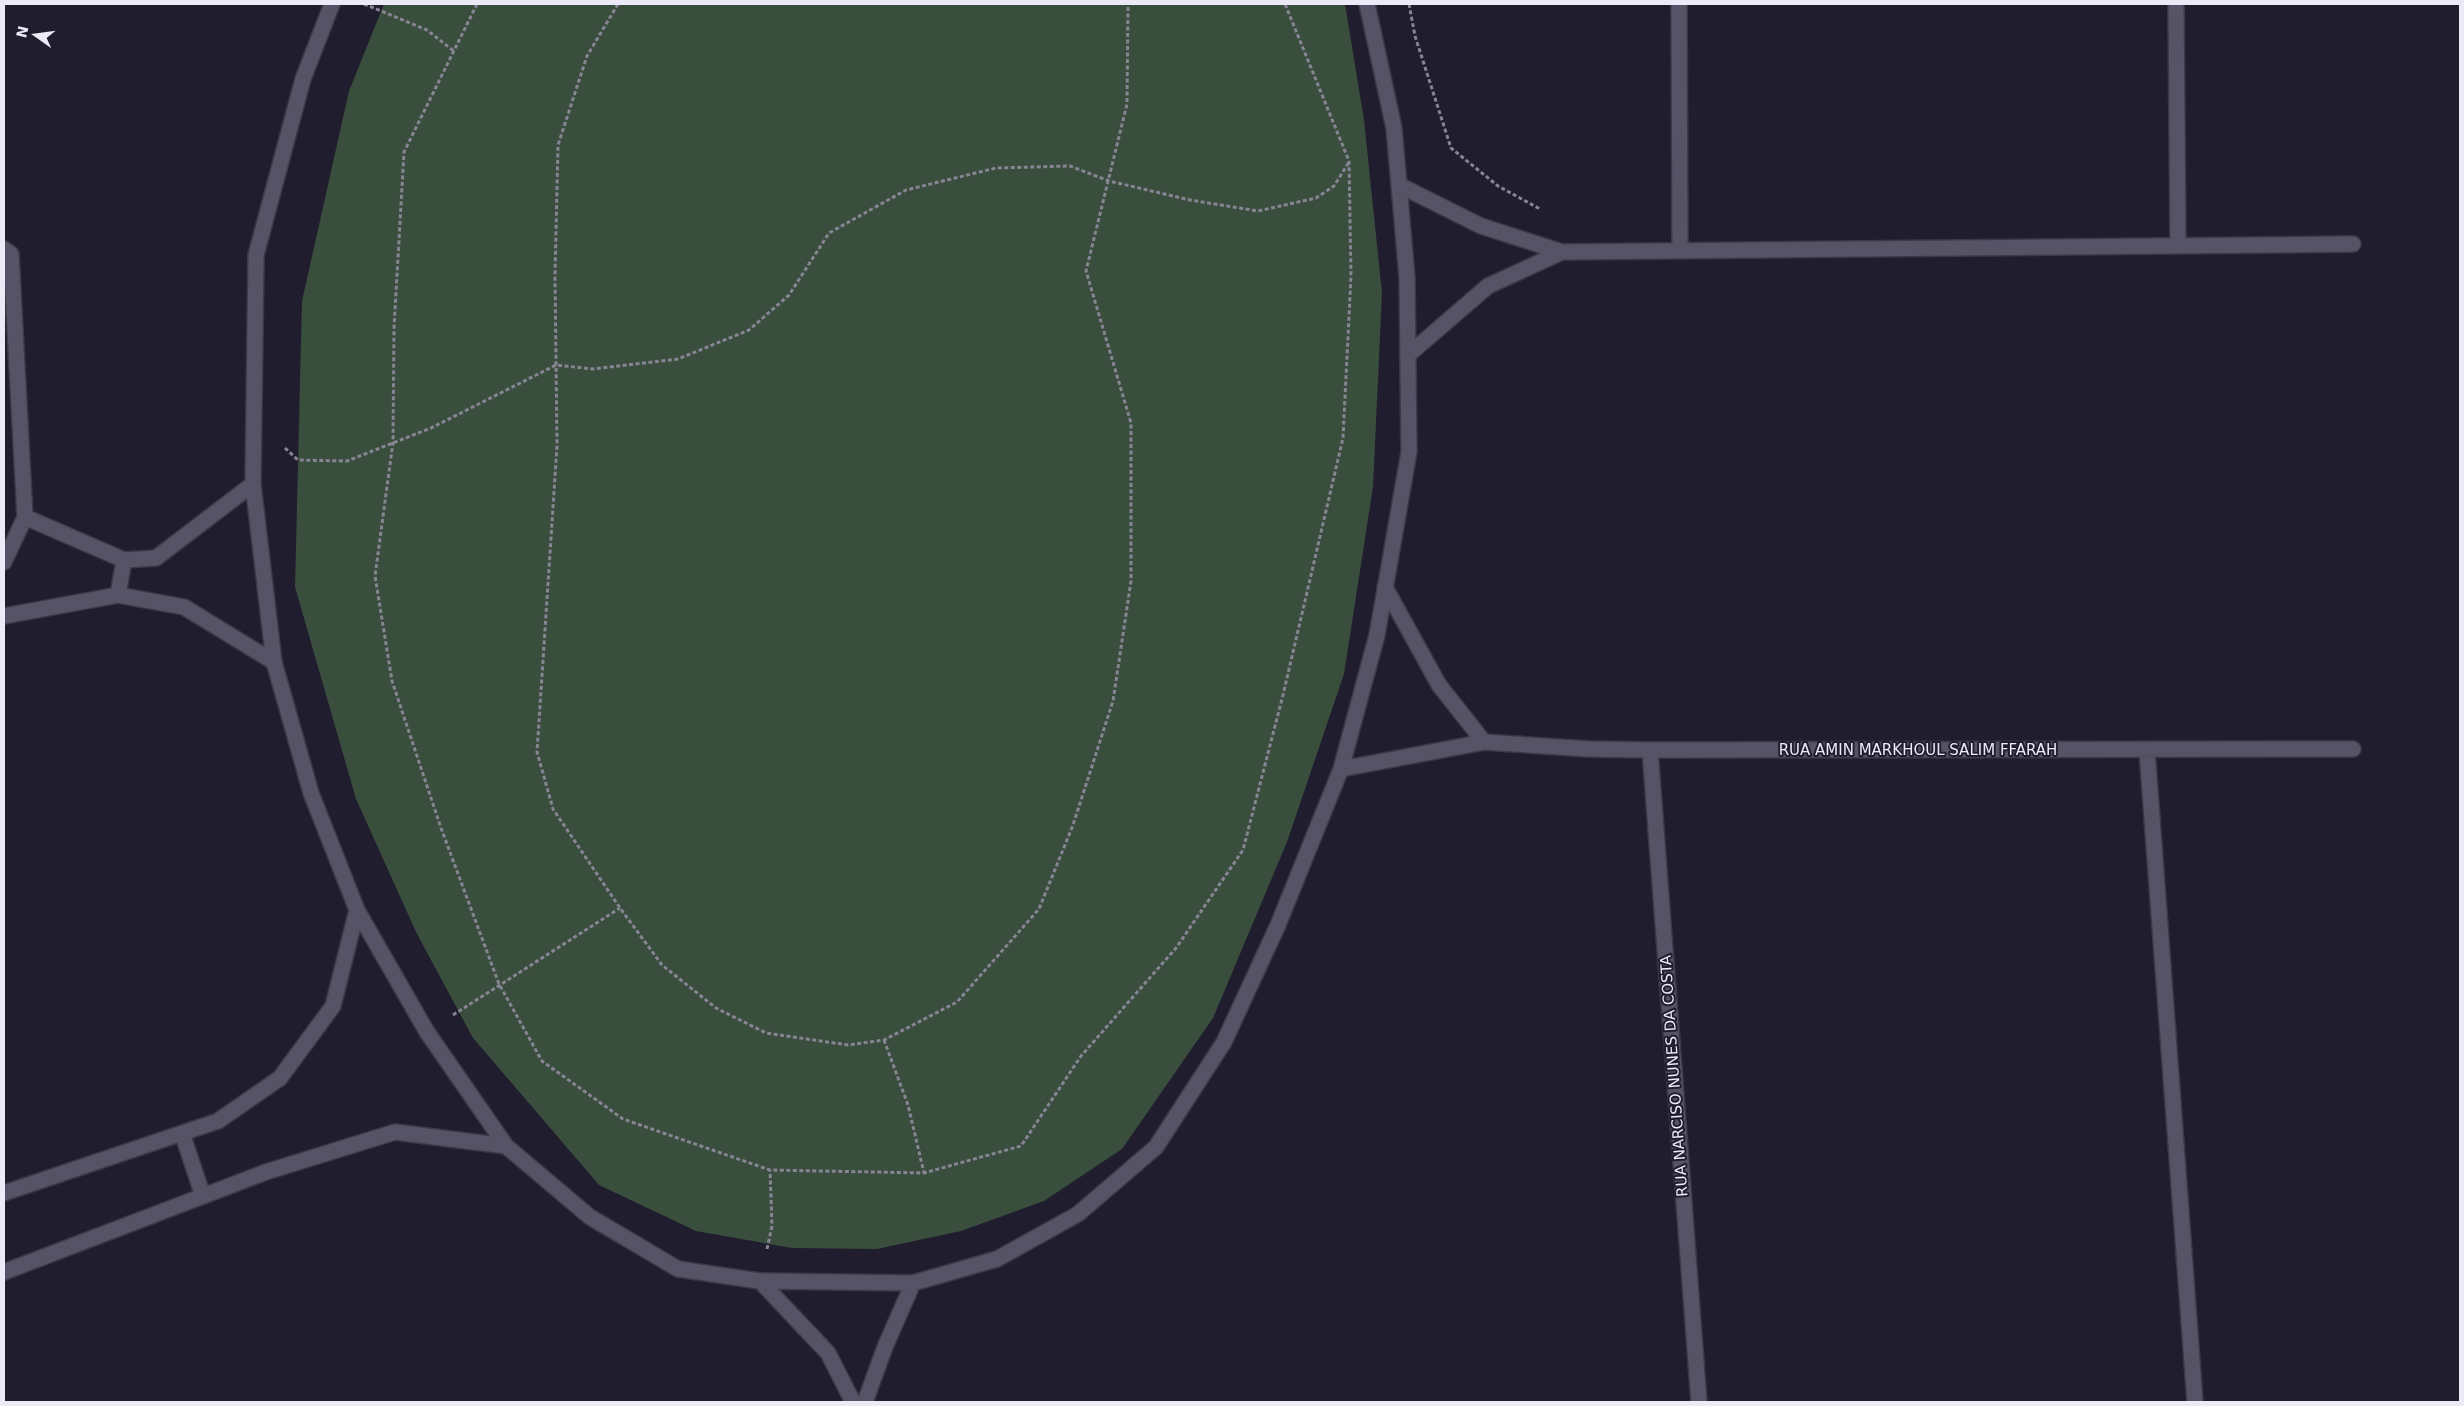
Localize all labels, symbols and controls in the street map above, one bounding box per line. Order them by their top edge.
north arrow [10,10,60,60]
text: N [13,24,32,39]
street label: RUA AMIN MARKHOUL SALIM FFARAH [1779,741,2057,759]
street label: RUA NARCISO NUNES DA COSTA [1657,954,1691,1197]

